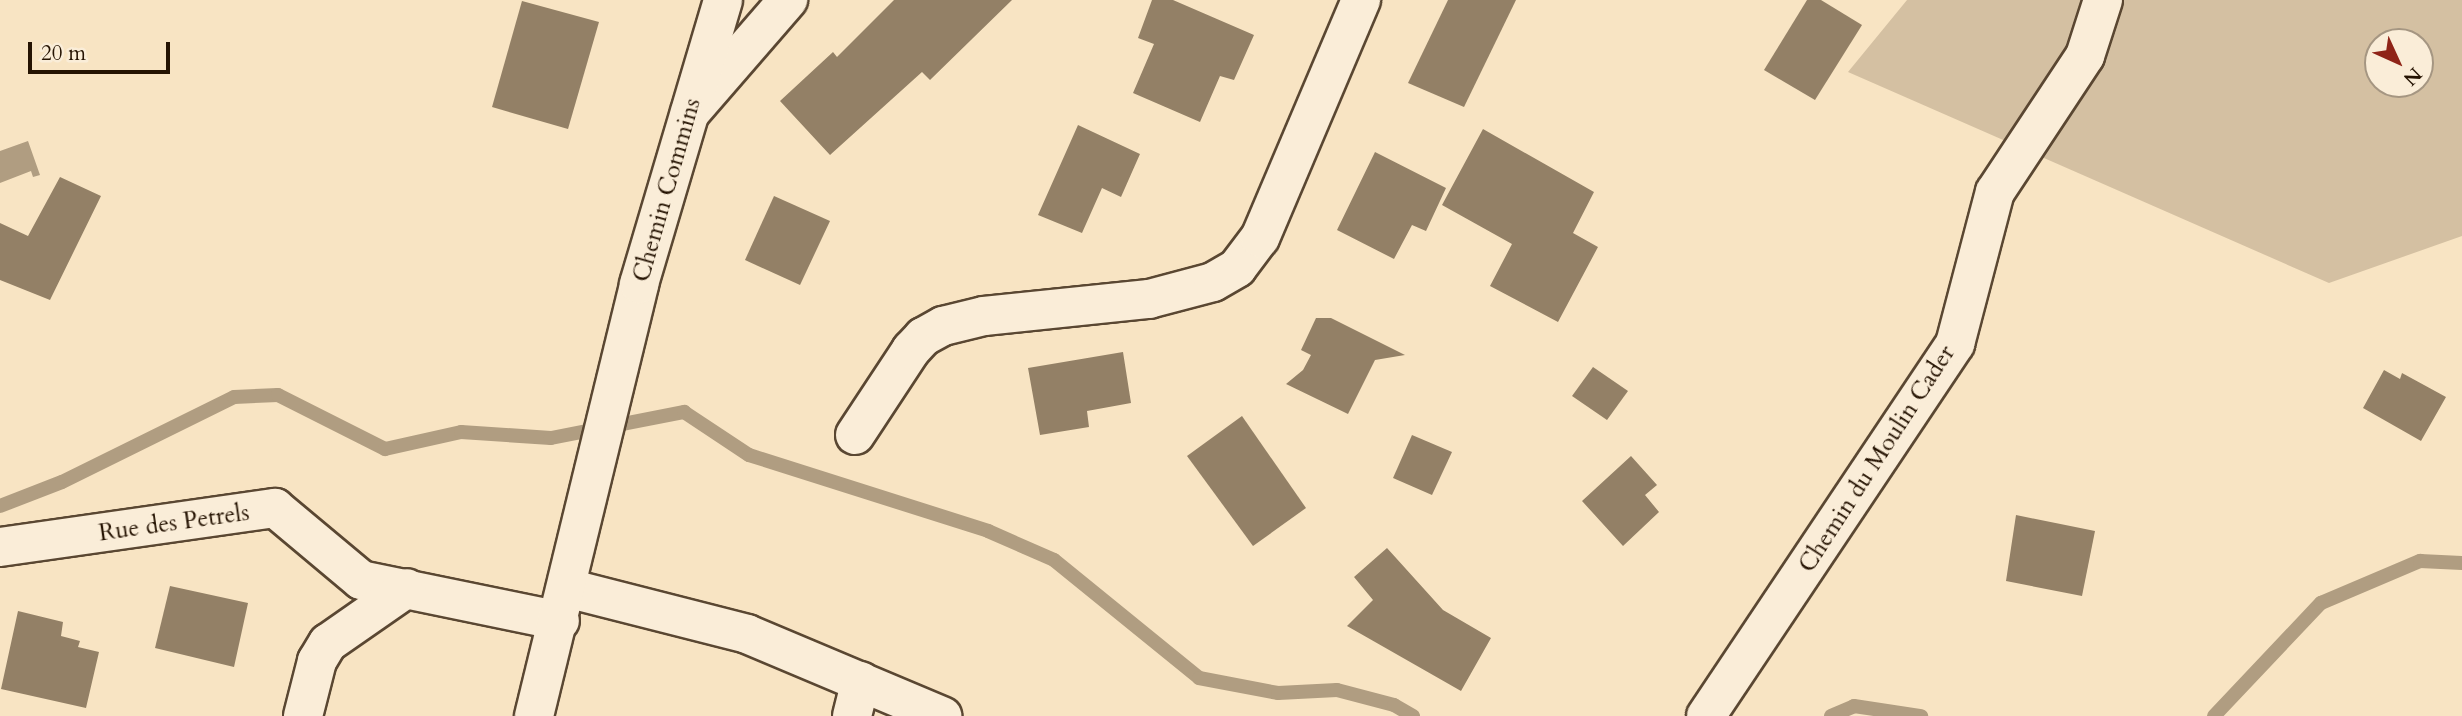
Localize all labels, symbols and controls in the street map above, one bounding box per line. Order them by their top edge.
scale bar [32,28,173,72]
north arrow [2364,28,2434,98]
text: 20 m [41,39,86,68]
text: N [2397,61,2427,91]
street label: Chemin Commins [627,95,707,285]
street label: Chemin du Moulin Cader [1793,340,1961,578]
street label: Rue des Petrels [97,498,251,548]

